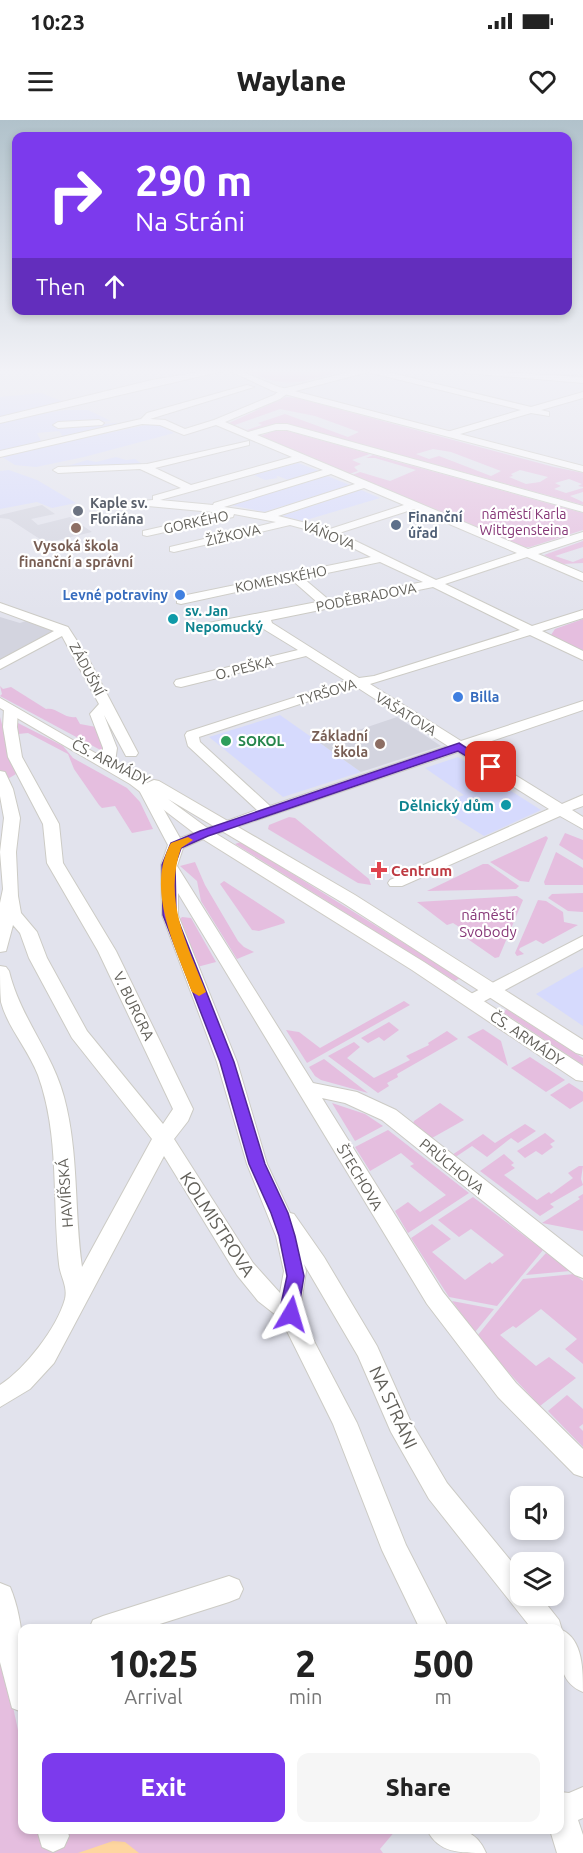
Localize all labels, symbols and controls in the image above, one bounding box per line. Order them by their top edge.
text: 10:23 [30,9,85,34]
icon: menu [24,65,57,98]
icon: heart [526,65,559,98]
text: Waylane [237,66,346,96]
icon: right [36,156,114,234]
text: 290 m [135,157,252,204]
text: Na Stráni [135,206,245,236]
icon: ahead [98,270,131,303]
text: Then [36,274,86,299]
place label: Kaple sv. Floriána [90,495,148,527]
marker: Kaple sv. Floriána [71,504,85,518]
street label: GORKÉHO [162,506,230,537]
park label: náměstí Karla Wittgensteina [479,506,569,538]
place label: Finanční úřad [408,509,463,541]
street label: VÁŇOVA [300,516,358,553]
marker: Finanční úřad [389,518,403,532]
street label: ŽIŽKOVA [204,520,262,549]
marker: Vysoká škola finanční a správní [69,521,83,535]
place label: Vysoká škola finanční a správní [19,538,133,570]
street label: KOMENSKÉHO [233,561,328,596]
street label: PODĚBRADOVA [314,578,418,615]
place label: Levné potraviny [62,587,169,603]
marker: Levné potraviny [173,588,187,602]
place label: sv. Jan Nepomucký [185,603,264,635]
marker: sv. Jan Nepomucký [166,612,180,626]
street label: ZÁDUŠNÍ [66,639,109,699]
street label: O. PEŠKA [213,652,274,683]
street label: TYRŠOVA [296,675,358,708]
street label: VAŠATOVA [373,688,440,739]
place label: Billa [470,689,499,705]
marker: Billa [451,690,465,704]
place label: Základní škola [312,728,368,760]
place label: SOKOL [238,733,285,749]
marker: SOKOL [219,734,233,748]
street label: ČS. ARMÁDY [69,735,153,789]
marker: Základní škola [373,737,387,751]
pin [465,741,516,792]
icon: arrive [474,750,507,783]
place label: Dělnický dům [399,797,494,814]
marker: Dělnický dům [499,798,513,812]
place label: Centrum [391,862,452,879]
marker: Centrum [372,863,386,877]
park label: náměstí Svobody [459,906,517,940]
street label: V. BURGRA [110,969,158,1043]
street label: ČS. ARMÁDY [487,1007,567,1069]
street label: PRŮCHOVA [416,1135,488,1197]
street label: ŠTECHOVA [334,1141,386,1213]
street label: HAVÍŘSKÁ [54,1158,76,1228]
street label: KOLMISTROVA [177,1168,259,1280]
position arrow [259,1282,323,1346]
street label: NA STRÁNI [366,1362,423,1452]
map controls [510,1486,564,1606]
button: sound [510,1486,564,1540]
button: layers [510,1552,564,1606]
text: 10:25 [108,1643,198,1684]
text: 2 [295,1643,316,1684]
text: 500 [413,1643,474,1684]
text: Arrival [124,1685,183,1708]
text: min [289,1685,322,1708]
text: m [435,1685,452,1708]
button: Exit [42,1753,285,1822]
button: Share [297,1753,540,1822]

